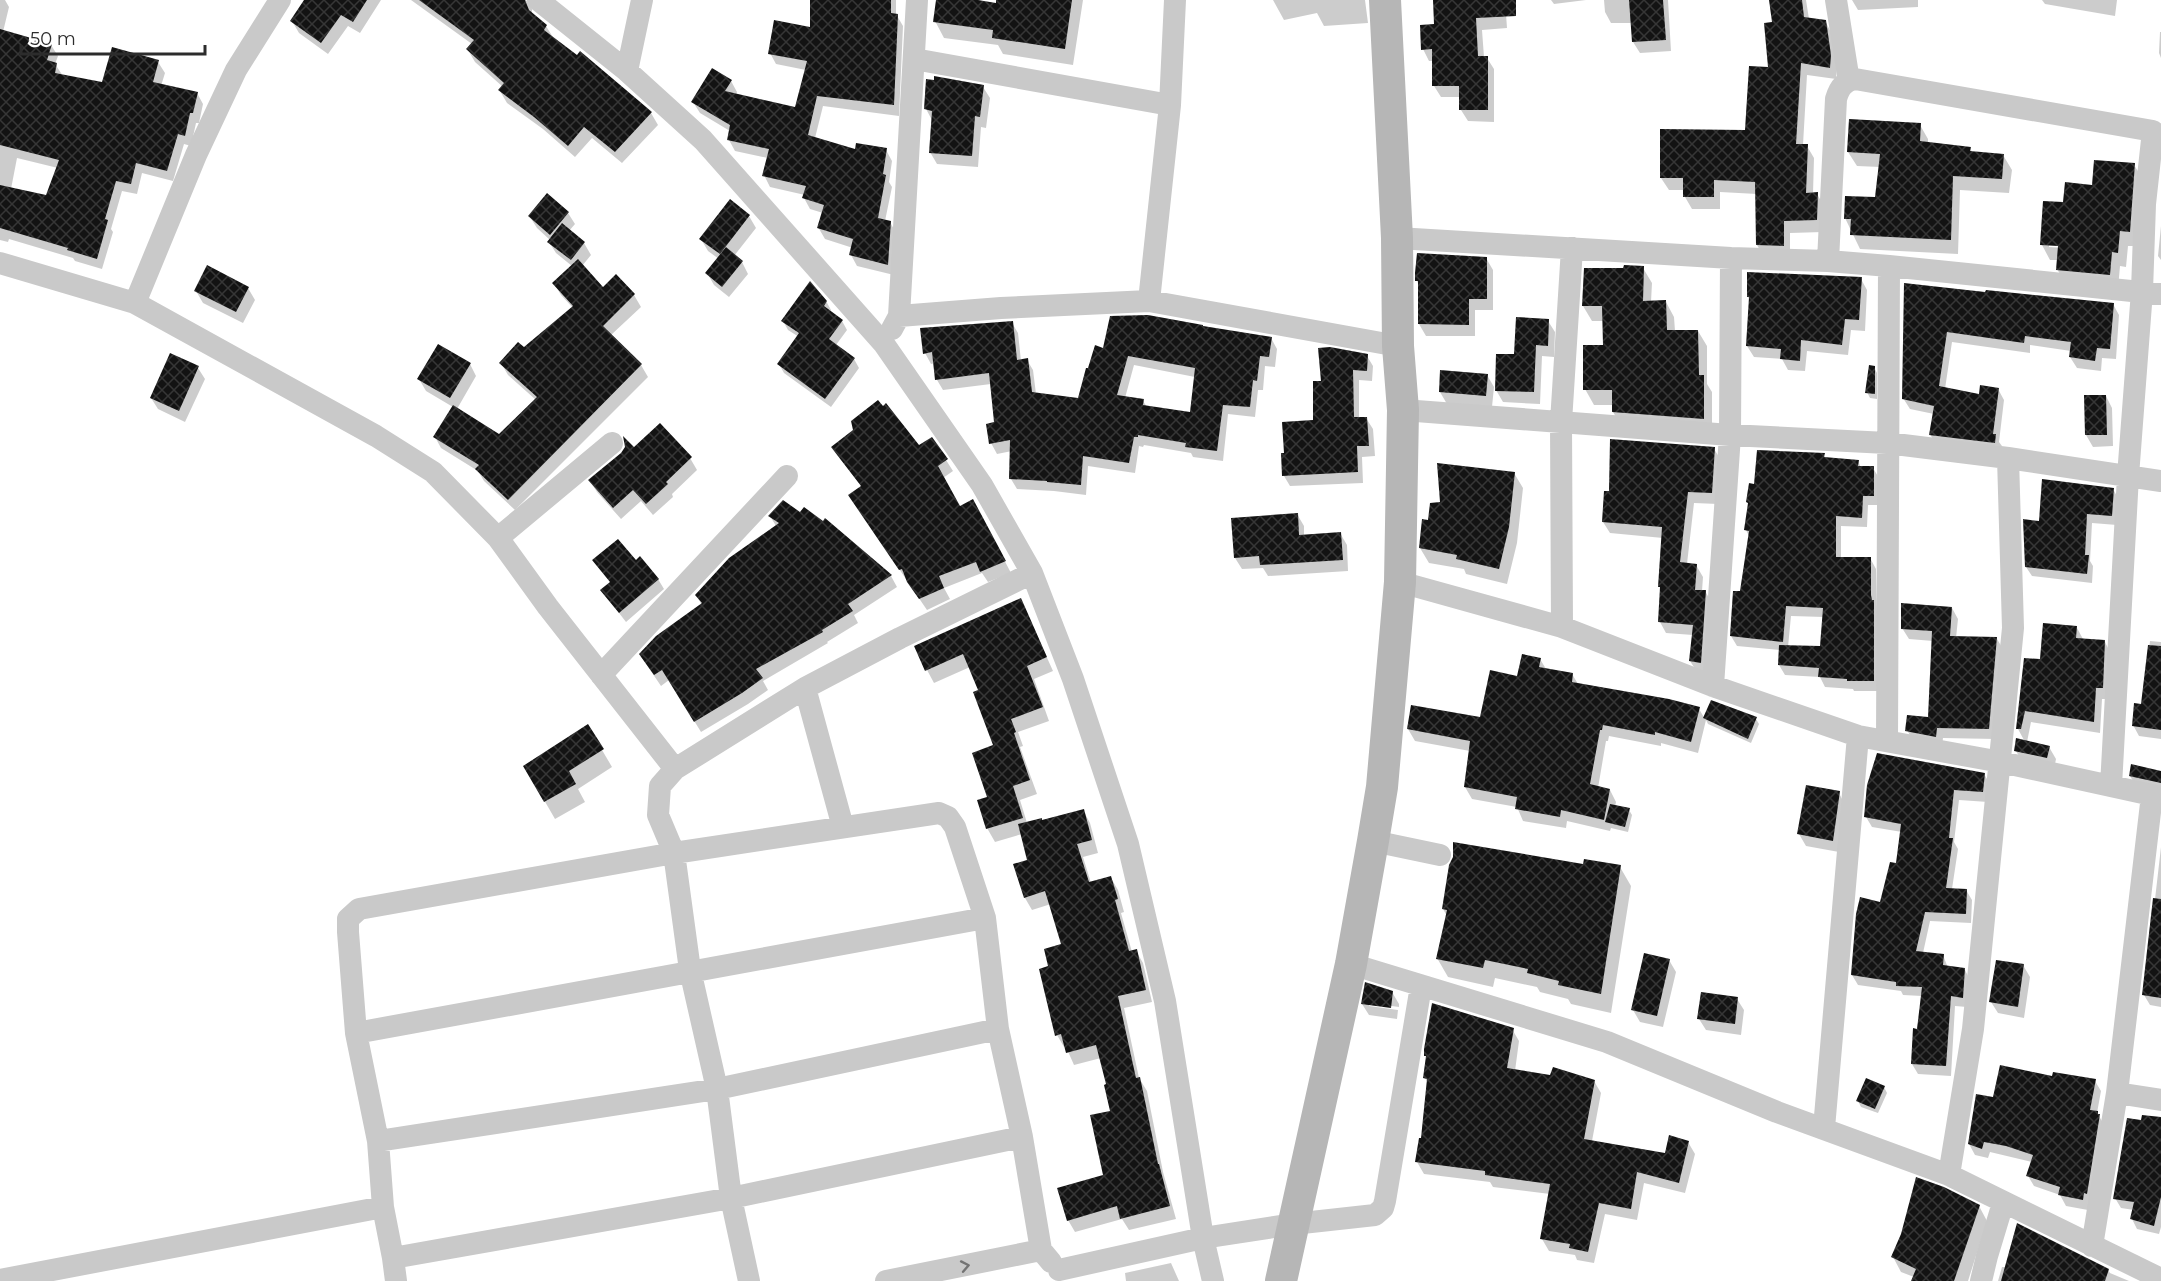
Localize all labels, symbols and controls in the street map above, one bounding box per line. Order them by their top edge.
scale bar [21,18,206,56]
text: 50 m [30,28,76,50]
one-way arrow [959,1260,969,1273]

